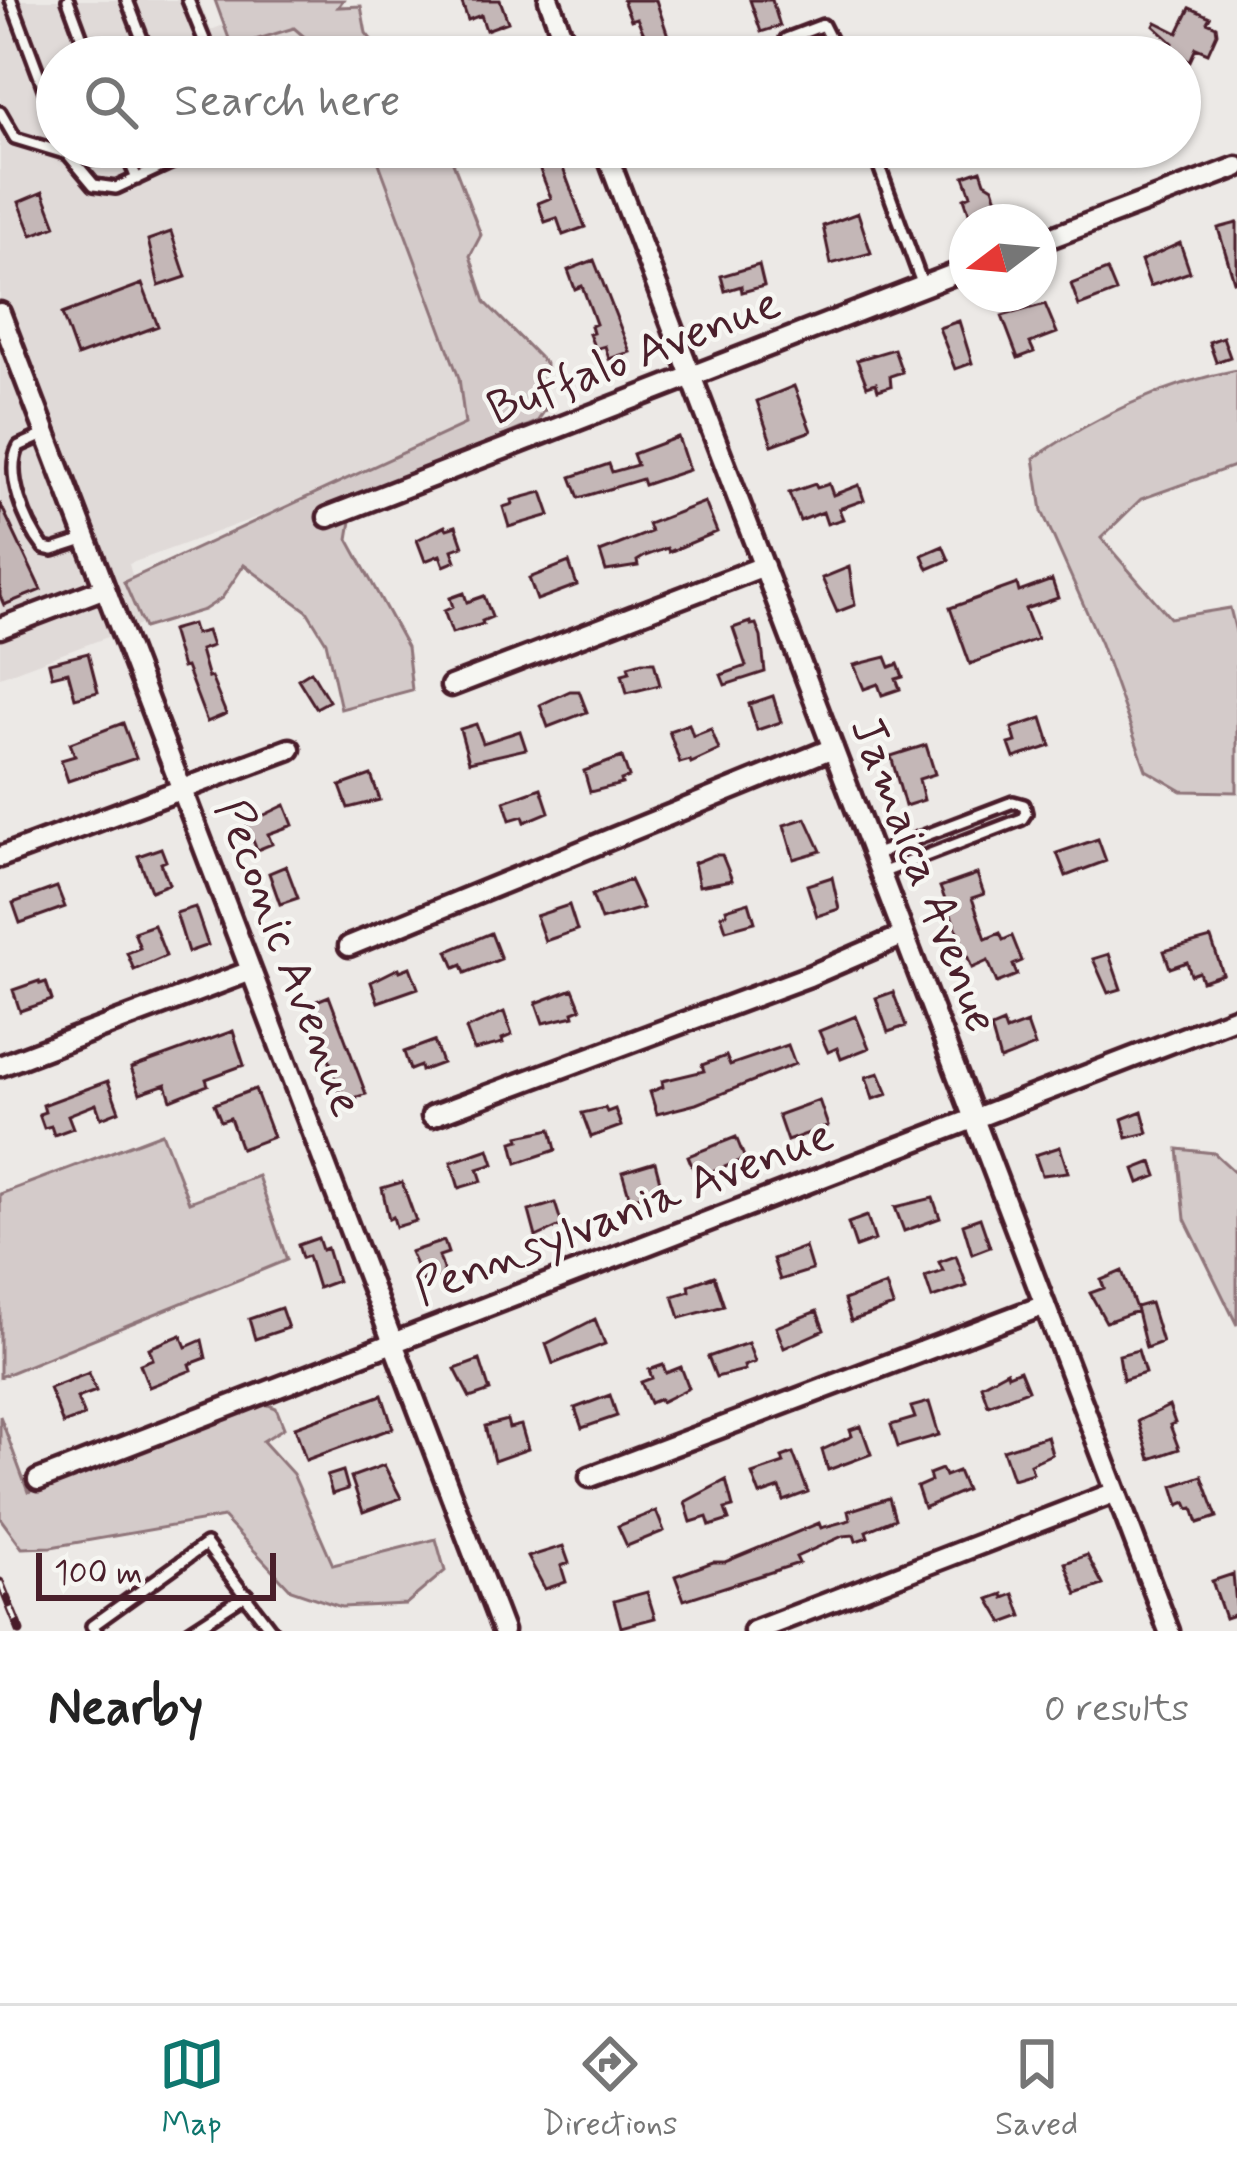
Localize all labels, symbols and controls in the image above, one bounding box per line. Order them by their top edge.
search box [36,36,1201,168]
icon: search [78,69,144,135]
text: Search here [174,73,401,132]
north arrow [949,204,1057,312]
street label: Buffalo Avenue [479,272,789,442]
street label: Jamaica Avenue [834,708,1012,1042]
street label: Peconic Avenue [199,790,377,1126]
street label: Pennsylvania Avenue [406,1104,842,1322]
scale bar [36,1547,276,1600]
text: 100 m [54,1552,143,1596]
text: Nearby [48,1676,203,1742]
text: 0 results [1044,1684,1189,1735]
tab: Map [159,2031,225,2147]
tab: Directions [542,2031,678,2147]
tab: Saved [995,2031,1078,2147]

